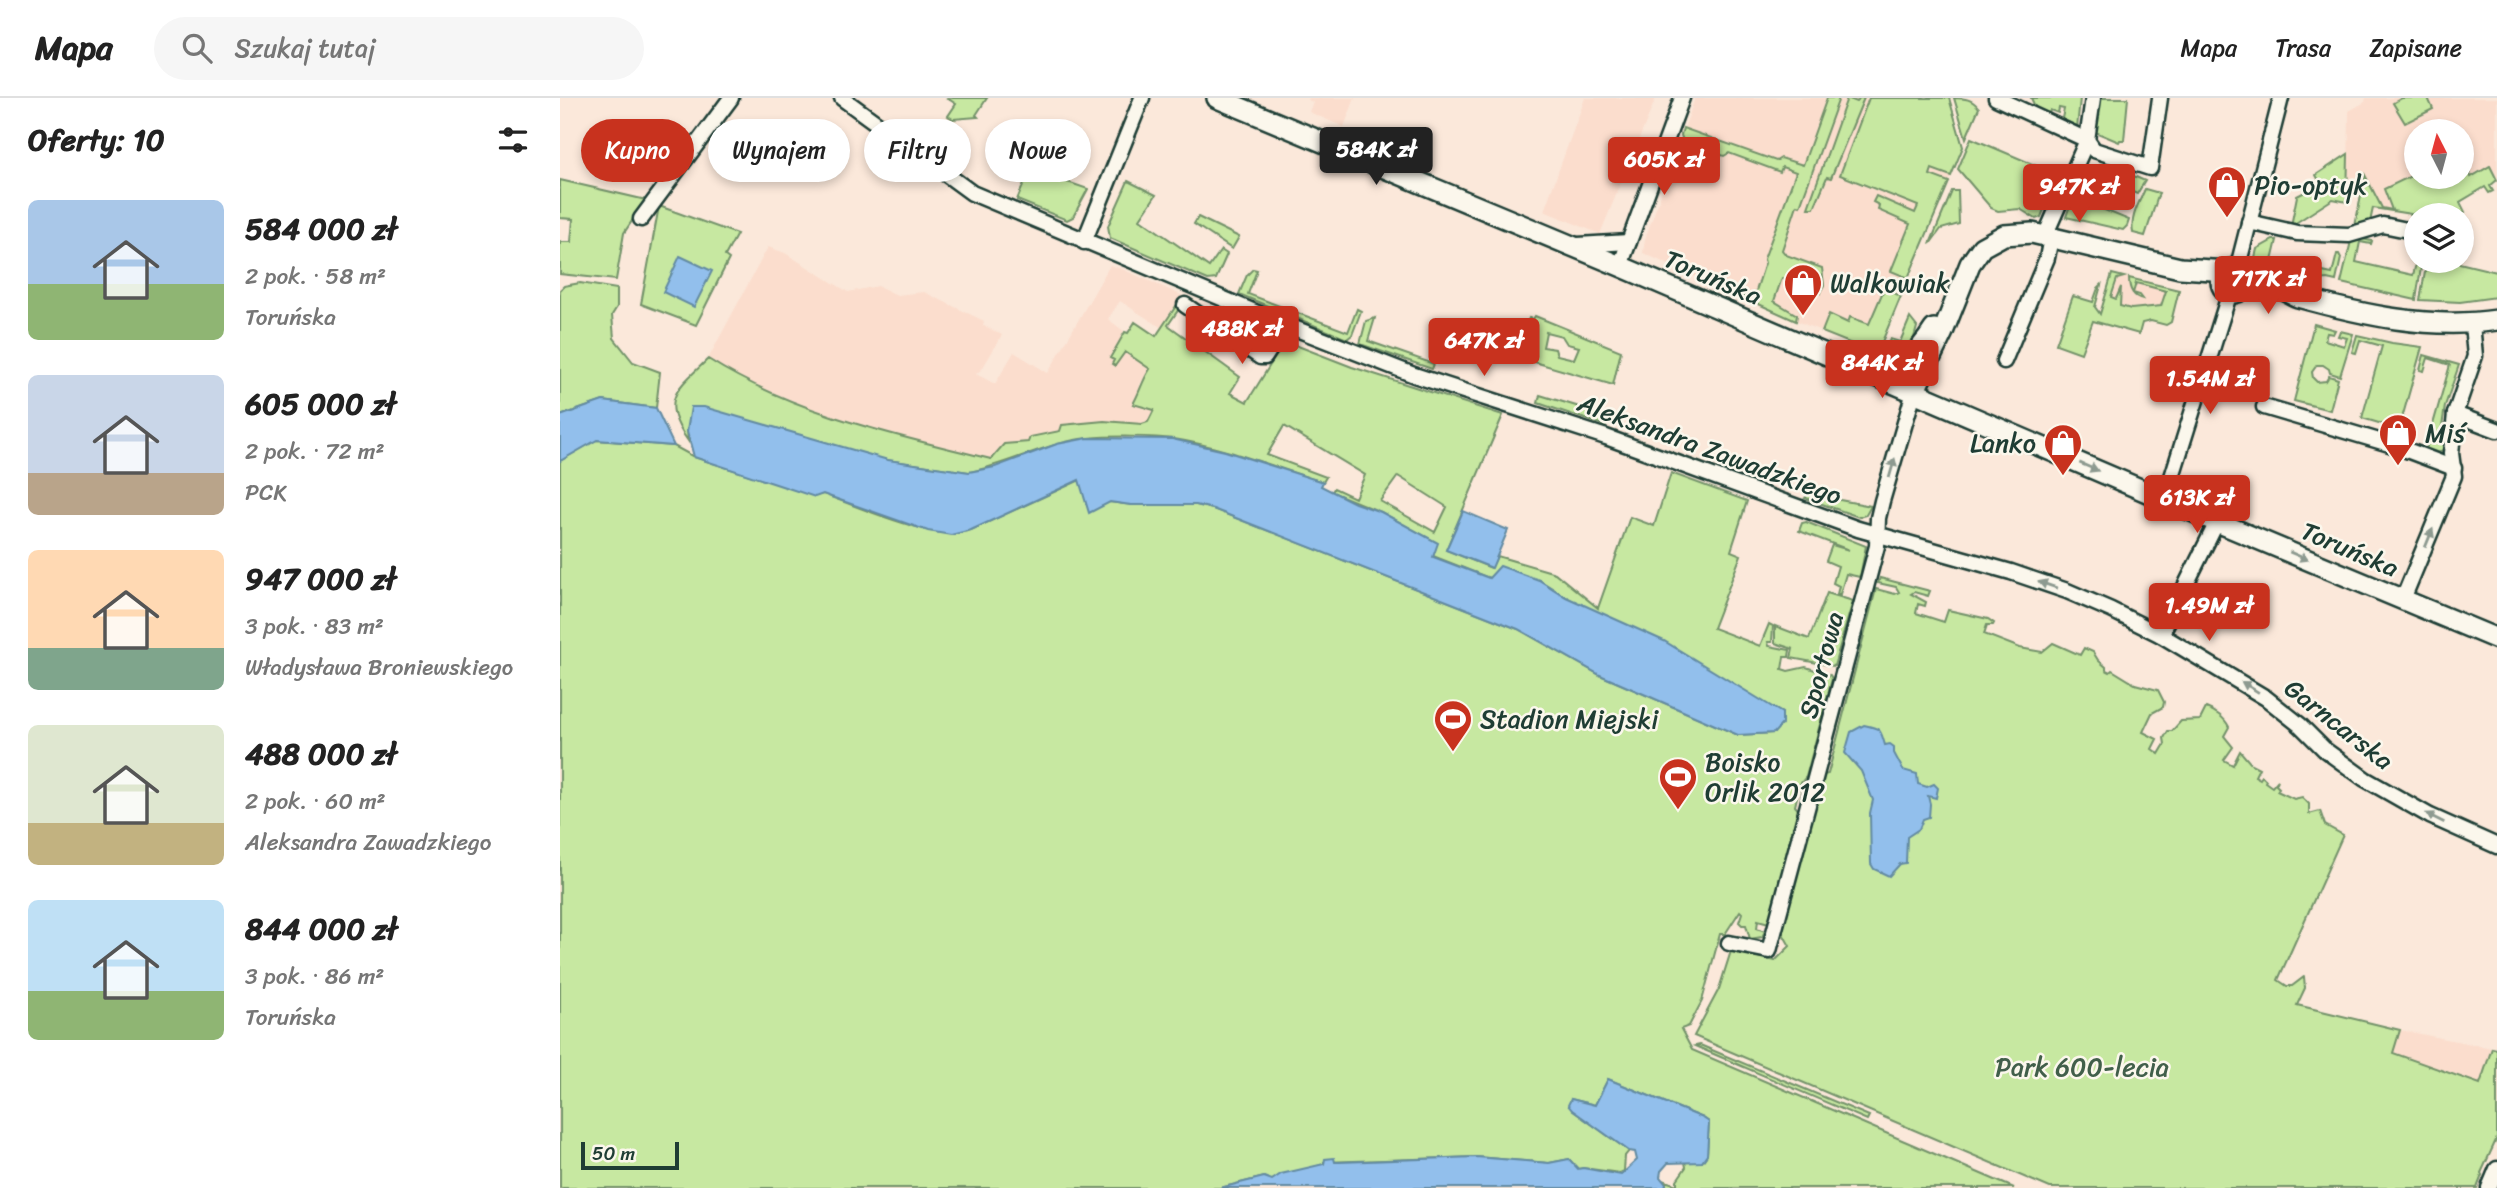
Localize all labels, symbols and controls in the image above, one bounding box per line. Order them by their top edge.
search box [154,17,644,80]
text: Mapa [35,19,112,77]
text: Szukaj tutaj [234,25,376,71]
text: Mapa [2181,27,2237,69]
text: Trasa [2275,27,2331,69]
text: Zapisane [2369,27,2462,69]
icon: search [178,29,216,67]
text: Oferty: 10 [28,113,165,167]
chip: Kupno [581,119,694,182]
chip: Wynajem [708,119,850,182]
chip: Filtry [864,119,971,182]
chip: Nowe [985,119,1091,182]
north arrow [2404,119,2474,189]
map controls [2404,119,2474,273]
icon: filters [494,121,532,159]
pin: 584K zł [1311,127,1441,187]
text: 584K zł [1336,129,1416,170]
pin: 605K zł [1599,138,1729,197]
text: 605K zł [1624,139,1704,180]
place label: Pio-optyk [2254,162,2368,208]
pin: 947K zł [2014,164,2144,224]
shop icon: Pio-optyk [2206,164,2248,219]
text: 947K zł [2039,166,2119,207]
text: 584 000 zł [245,202,397,256]
button: layers [2404,203,2474,273]
icon: home [84,228,168,312]
street label: Toruńska [1657,236,1769,318]
text: 2 pok. · 58 m² [245,256,386,297]
pin: 717K zł [2203,256,2333,316]
text: 717K zł [2231,258,2305,299]
place label: Walkowiak [1830,260,1950,306]
shop icon: Walkowiak [1782,262,1824,317]
text: Toruńska [245,297,336,338]
pin: 488K zł [1177,306,1307,366]
text: 488K zł [1202,308,1282,349]
pin: 647K zł [1419,318,1549,378]
text: 647K zł [1445,320,1523,361]
pin: 844K zł [1817,341,1947,400]
text: 844K zł [1841,342,1923,383]
pin: 1.54M zł [2138,356,2282,416]
text: 1.54M zł [2166,358,2254,399]
text: 605 000 zł [245,377,396,431]
street label: Aleksandra Zawadzkiego [1570,379,1849,518]
icon: home [84,403,168,487]
place label: Miś [2425,410,2468,456]
shop icon: Miś [2377,412,2419,467]
place label: Lanko [1970,420,2036,466]
shop icon: Lanko [2042,422,2084,477]
text: 2 pok. · 72 m² [245,431,384,472]
one-way arrow [1887,457,1897,478]
one-way arrow [2079,462,2100,473]
text: PCK [245,472,287,513]
pin: 613K zł [2132,476,2262,535]
text: 613K zł [2160,477,2234,518]
street label: Toruńska [2294,508,2406,590]
one-way arrow [2423,527,2434,548]
one-way arrow [2288,551,2309,562]
text: 947 000 zł [245,552,396,606]
icon: home [84,578,168,662]
one-way arrow [2037,579,2058,590]
pin: 1.49M zł [2137,584,2281,643]
text: 1.49M zł [2165,585,2253,626]
text: 3 pok. · 83 m² [245,606,384,647]
street label: Sportowa [1785,607,1857,723]
text: Władysława Broniewskiego [245,647,513,688]
street label: Garncarska [2274,666,2404,782]
one-way arrow [2241,681,2260,694]
place label: Stadion Miejski [1480,696,1659,742]
sports icon: Stadion Miejski [1432,698,1474,753]
text: 488 000 zł [245,727,396,781]
place label: Boisko Orlik 2012 [1705,739,1825,815]
icon: home [84,753,168,837]
sports icon: Boisko Orlik 2012 [1657,756,1699,811]
text: 2 pok. · 60 m² [245,781,386,822]
one-way arrow [2425,813,2445,824]
text: Aleksandra Zawadzkiego [245,822,491,863]
text: 844 000 zł [245,902,397,956]
icon: home [84,928,168,1012]
text: 3 pok. · 86 m² [245,956,384,997]
text: Toruńska [245,997,336,1038]
park label: Park 600-lecia [1995,1044,2169,1090]
text: 50 m [592,1137,635,1170]
scale bar [581,1139,679,1171]

